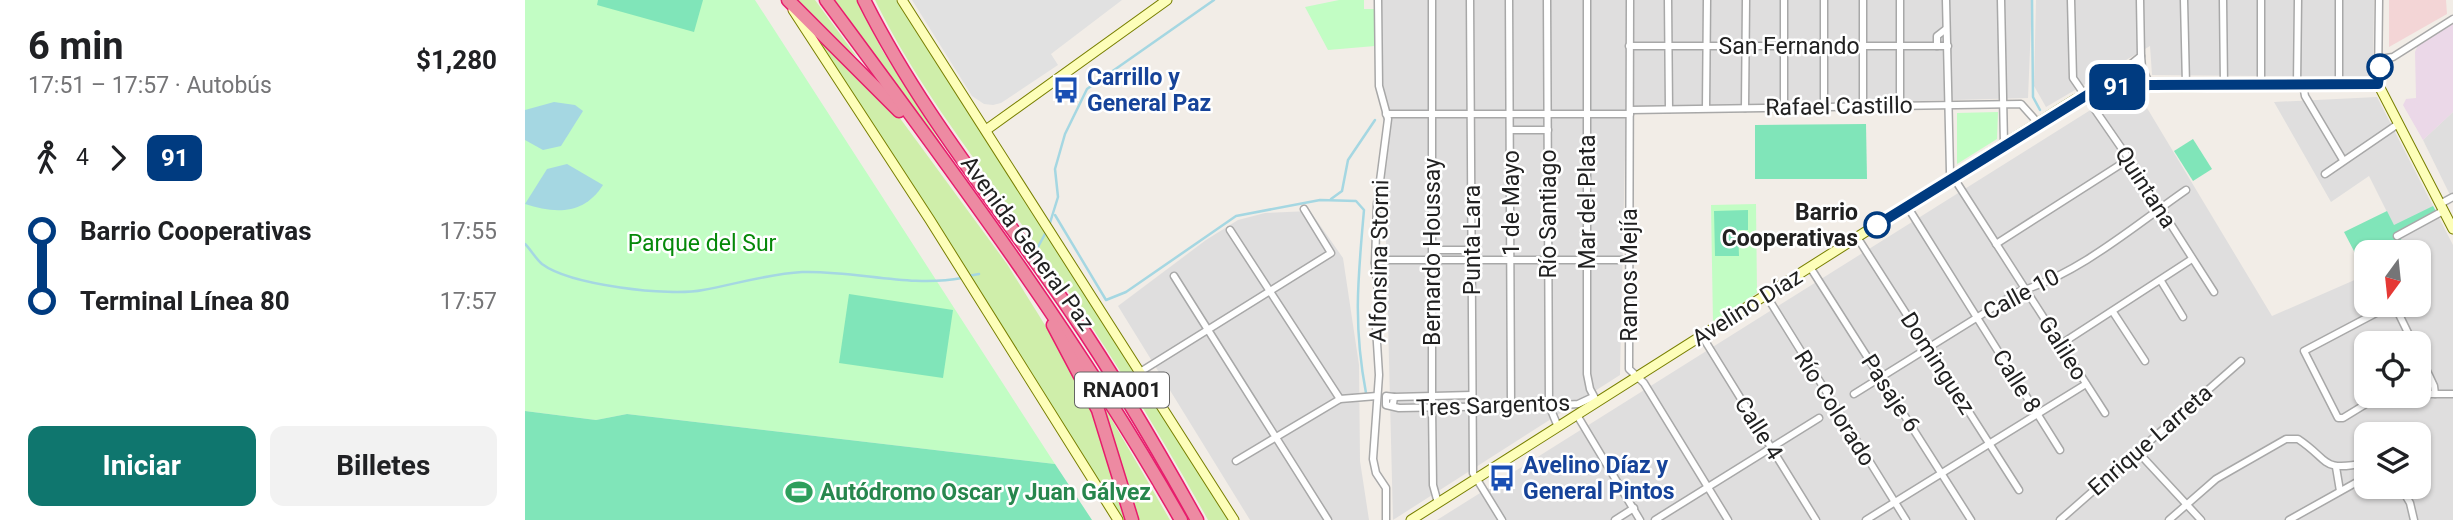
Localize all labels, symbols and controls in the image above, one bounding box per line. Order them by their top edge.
text: 6 min [28,24,124,68]
street label: San Fernando [1718,33,1860,60]
text: $1,280 [416,45,497,75]
unlabelled marker [2367,54,2393,80]
place label: Carrillo y General Paz [1087,64,1211,117]
line badge: 91 [2085,64,2149,110]
text: 17:51 – 17:57 · Autobús [28,72,272,99]
text: 91 [2103,73,2131,101]
bus stop icon: Carrillo y General Paz [1051,75,1081,105]
street label: Rafael Castillo [1765,92,1913,121]
street label: Mar del Plata [1574,134,1601,270]
icon: walk [28,139,66,177]
icon: forward [99,139,137,177]
street label: Quintana [2109,141,2182,233]
text: 4 [76,144,89,171]
text: 91 [161,144,188,172]
street label: Río Santiago [1535,149,1562,279]
street label: 1 de Mayo [1498,150,1525,256]
street label: Avenida General Paz [955,151,1100,336]
street label: Bernardo Houssay [1419,158,1446,346]
street label: Alfonsina Storni [1365,179,1394,343]
street label: Punta Lara [1459,185,1486,295]
place label: Barrio Cooperativas [1722,199,1858,252]
street label: Ramos Mejía [1616,208,1643,342]
marker: Barrio Cooperativas [1864,212,1890,238]
text: Barrio Cooperativas [80,216,312,246]
text: 17:55 [440,218,497,245]
park label: Parque del Sur [628,230,777,257]
north arrow [2354,240,2431,317]
map controls [2354,240,2431,499]
street label: Avelino Díaz [1687,263,1807,352]
street label: Calle 10 [1979,263,2064,326]
text: Terminal Línea 80 [80,286,290,316]
text: 17:57 [440,288,497,315]
street label: Dominguez [1895,307,1980,419]
street label: Galileo [2033,311,2093,385]
button: locate [2354,331,2431,408]
street label: Río Colorado [1788,345,1881,471]
street label: Calle 8 [1987,345,2046,418]
street label: Pasaje 6 [1855,349,1926,437]
road number: RNA001 [1075,372,1169,408]
street label: Enrique Larreta [2083,379,2218,502]
street label: Tres Sargentos [1416,389,1570,422]
street label: Calle 4 [1729,392,1788,465]
button: layers [2354,422,2431,499]
button: Iniciar [28,426,256,506]
button: Billetes [270,426,497,506]
place label: Avelino Díaz y General Pintos [1523,452,1675,505]
bus stop icon: Avelino Díaz y General Pintos [1487,463,1517,493]
sports icon: Autódromo Oscar y Juan Gálvez [784,477,814,507]
place label: Autódromo Oscar y Juan Gálvez [820,479,1151,506]

